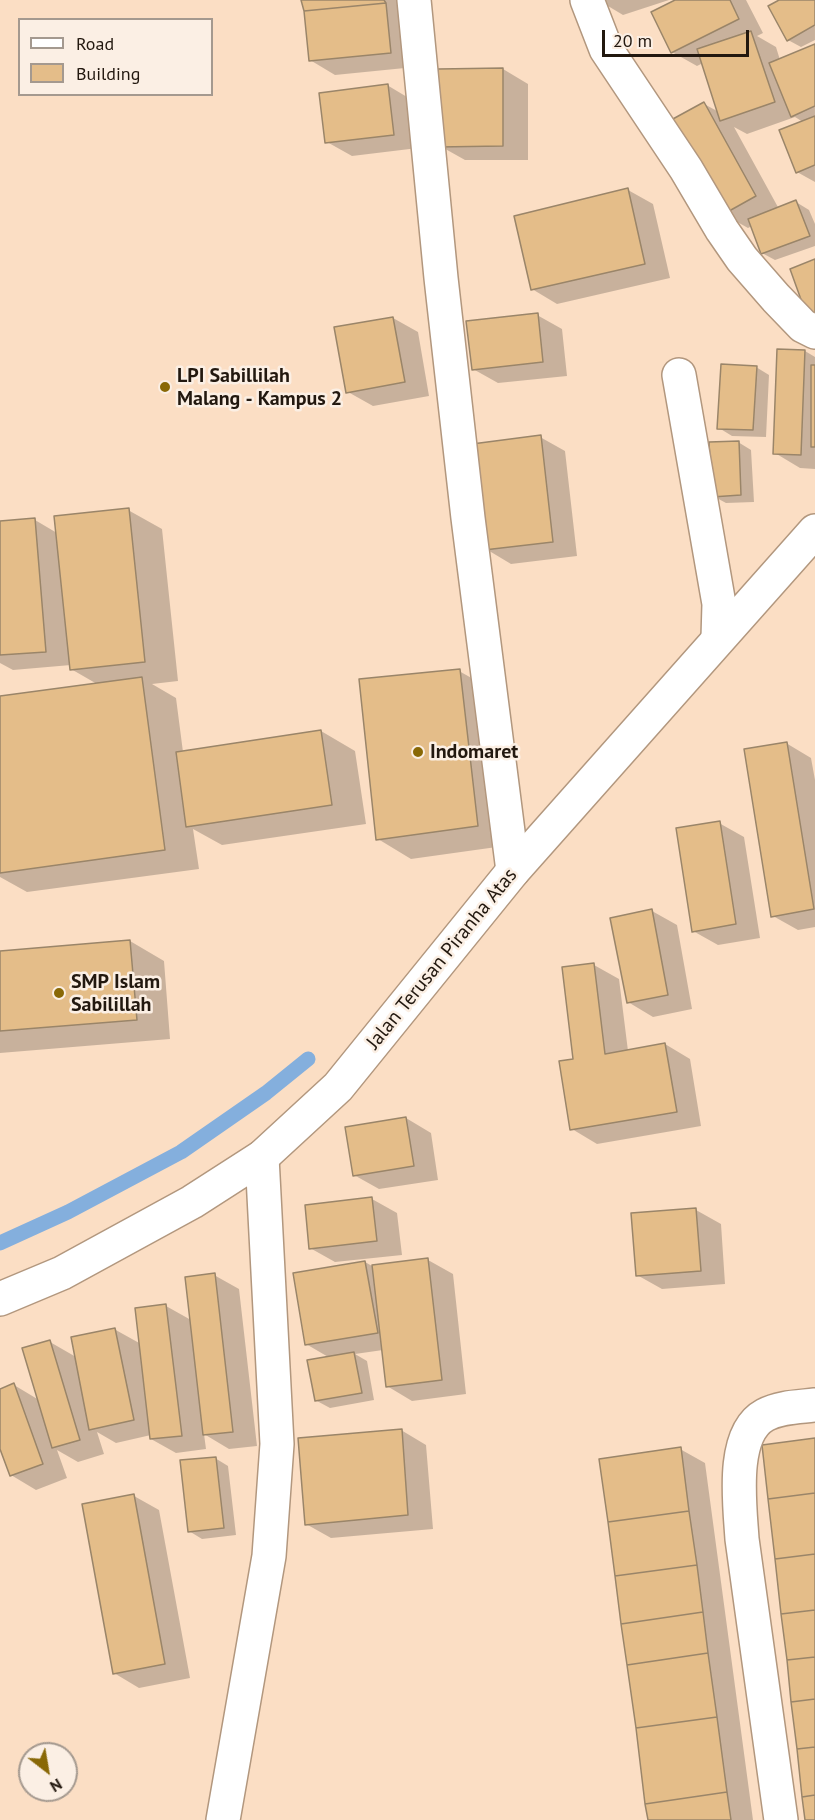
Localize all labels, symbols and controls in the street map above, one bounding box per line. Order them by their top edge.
legend [18,18,213,96]
scale bar [605,18,752,56]
text: 20 m [613,29,652,52]
text: Road [76,32,114,55]
text: Building [76,62,140,85]
place label: LPI Sabillilah Malang - Kampus 2 [177,364,342,411]
marker: LPI Sabillilah Malang - Kampus 2 [158,380,172,394]
place label: Indomaret [430,740,518,764]
marker: Indomaret [411,745,425,759]
street label: Jalan Terusan Piranha Atas [362,864,522,1054]
place label: SMP Islam Sabilillah [71,970,160,1017]
marker: SMP Islam Sabilillah [52,986,66,1000]
north arrow [18,1742,78,1802]
text: N [47,1774,66,1797]

